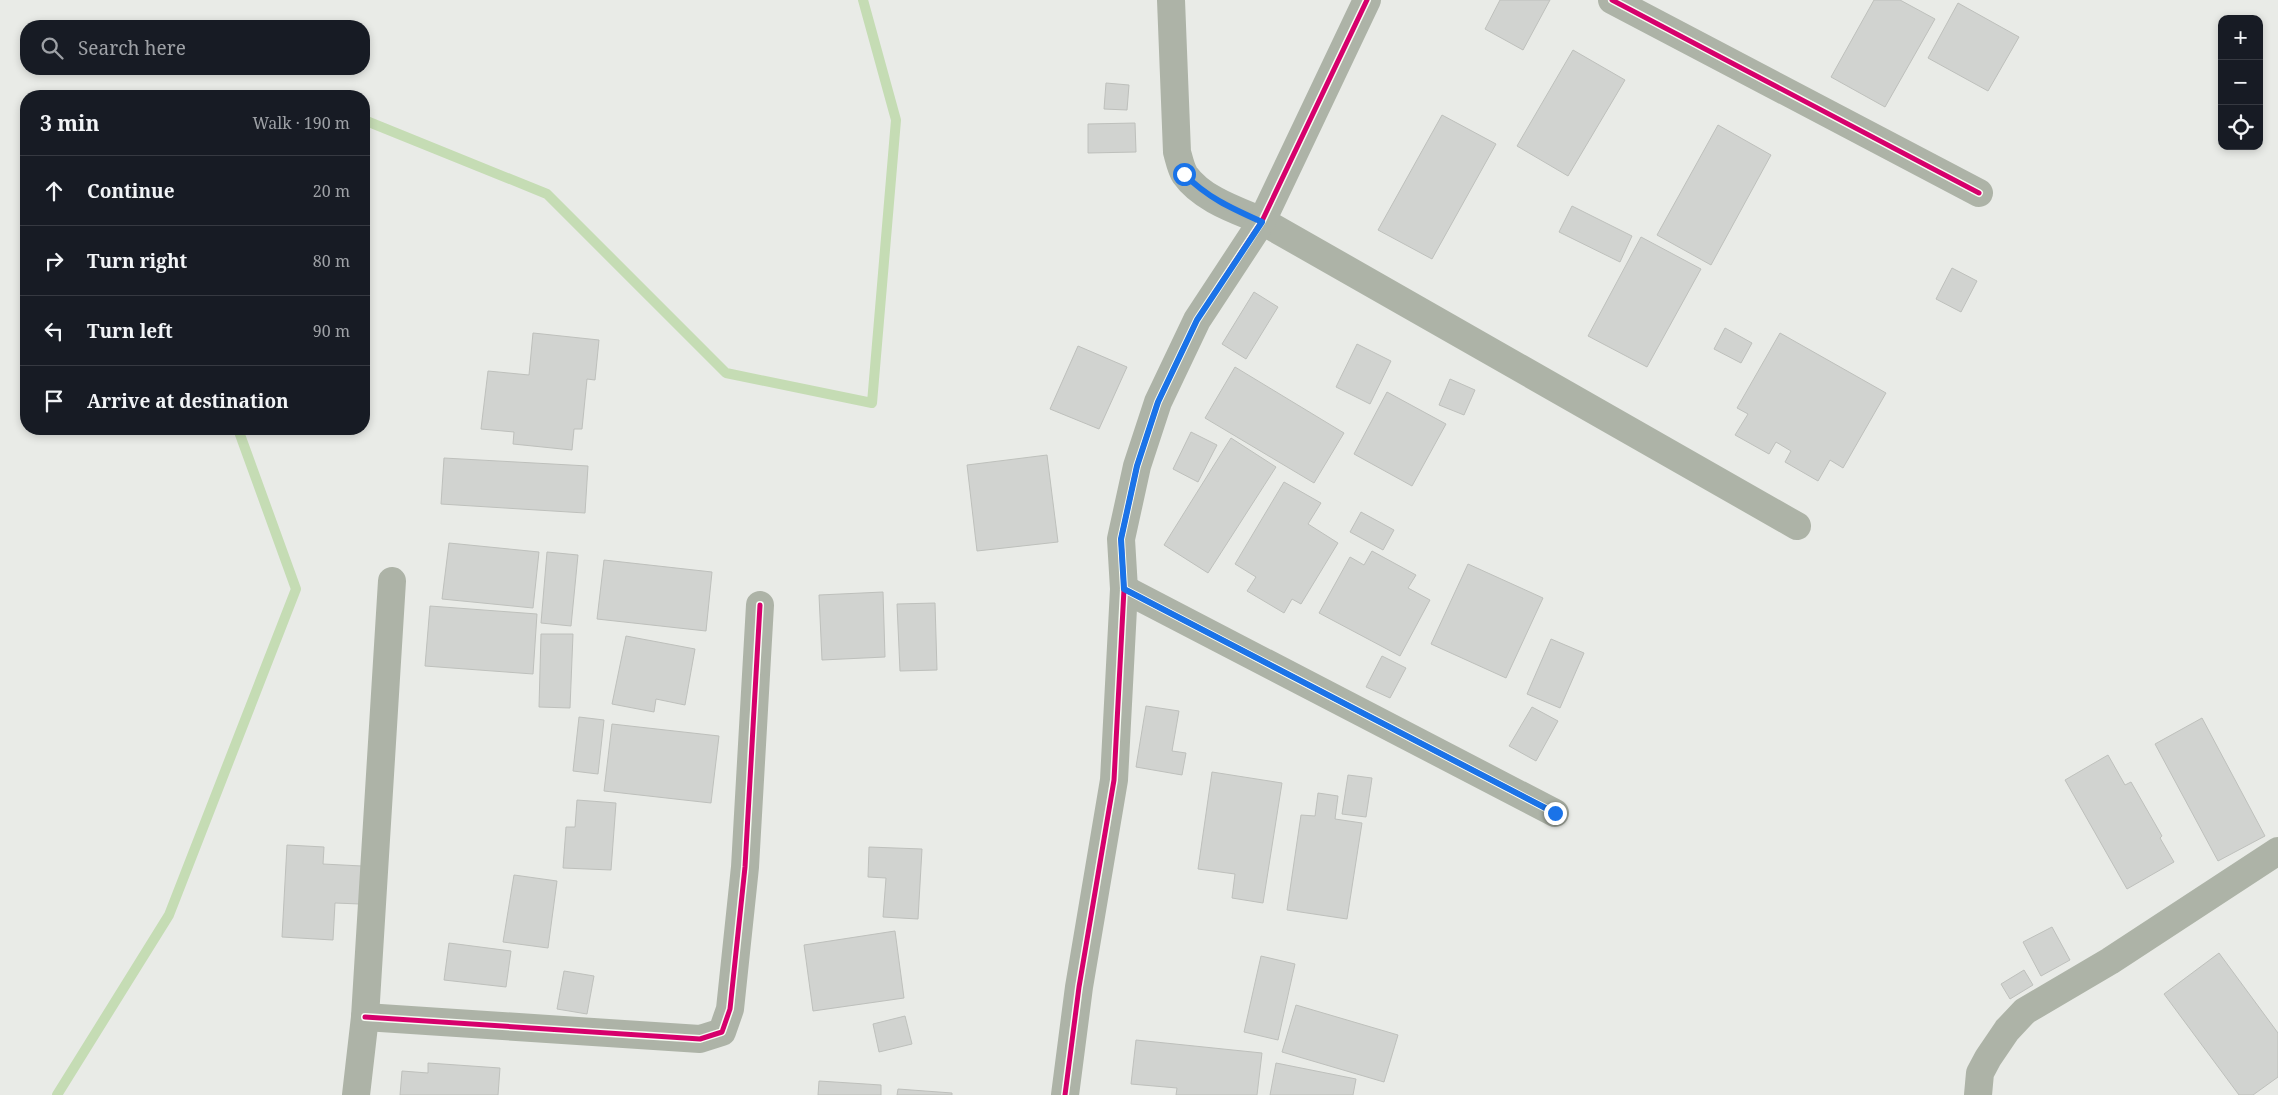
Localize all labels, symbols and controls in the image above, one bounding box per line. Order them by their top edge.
map controls [2218,15,2263,150]
button: + [2218,15,2263,60]
search box [20,20,370,75]
icon: search [38,34,66,62]
text: Search here [78,35,186,61]
button: − [2218,60,2263,105]
button: locate [2218,105,2263,150]
text: 3 min [40,109,99,137]
text: Walk · 190 m [253,112,350,134]
route start [1173,163,1196,186]
icon: ahead [40,177,68,205]
text: Continue [87,178,175,204]
text: 20 m [313,180,350,202]
icon: right [40,247,68,275]
text: Turn right [87,248,187,274]
text: 80 m [313,250,350,272]
icon: left [40,317,68,345]
text: Turn left [87,318,173,344]
text: 90 m [313,320,350,342]
icon: arrive [40,387,68,415]
text: Arrive at destination [87,388,289,414]
route end [1544,802,1567,825]

